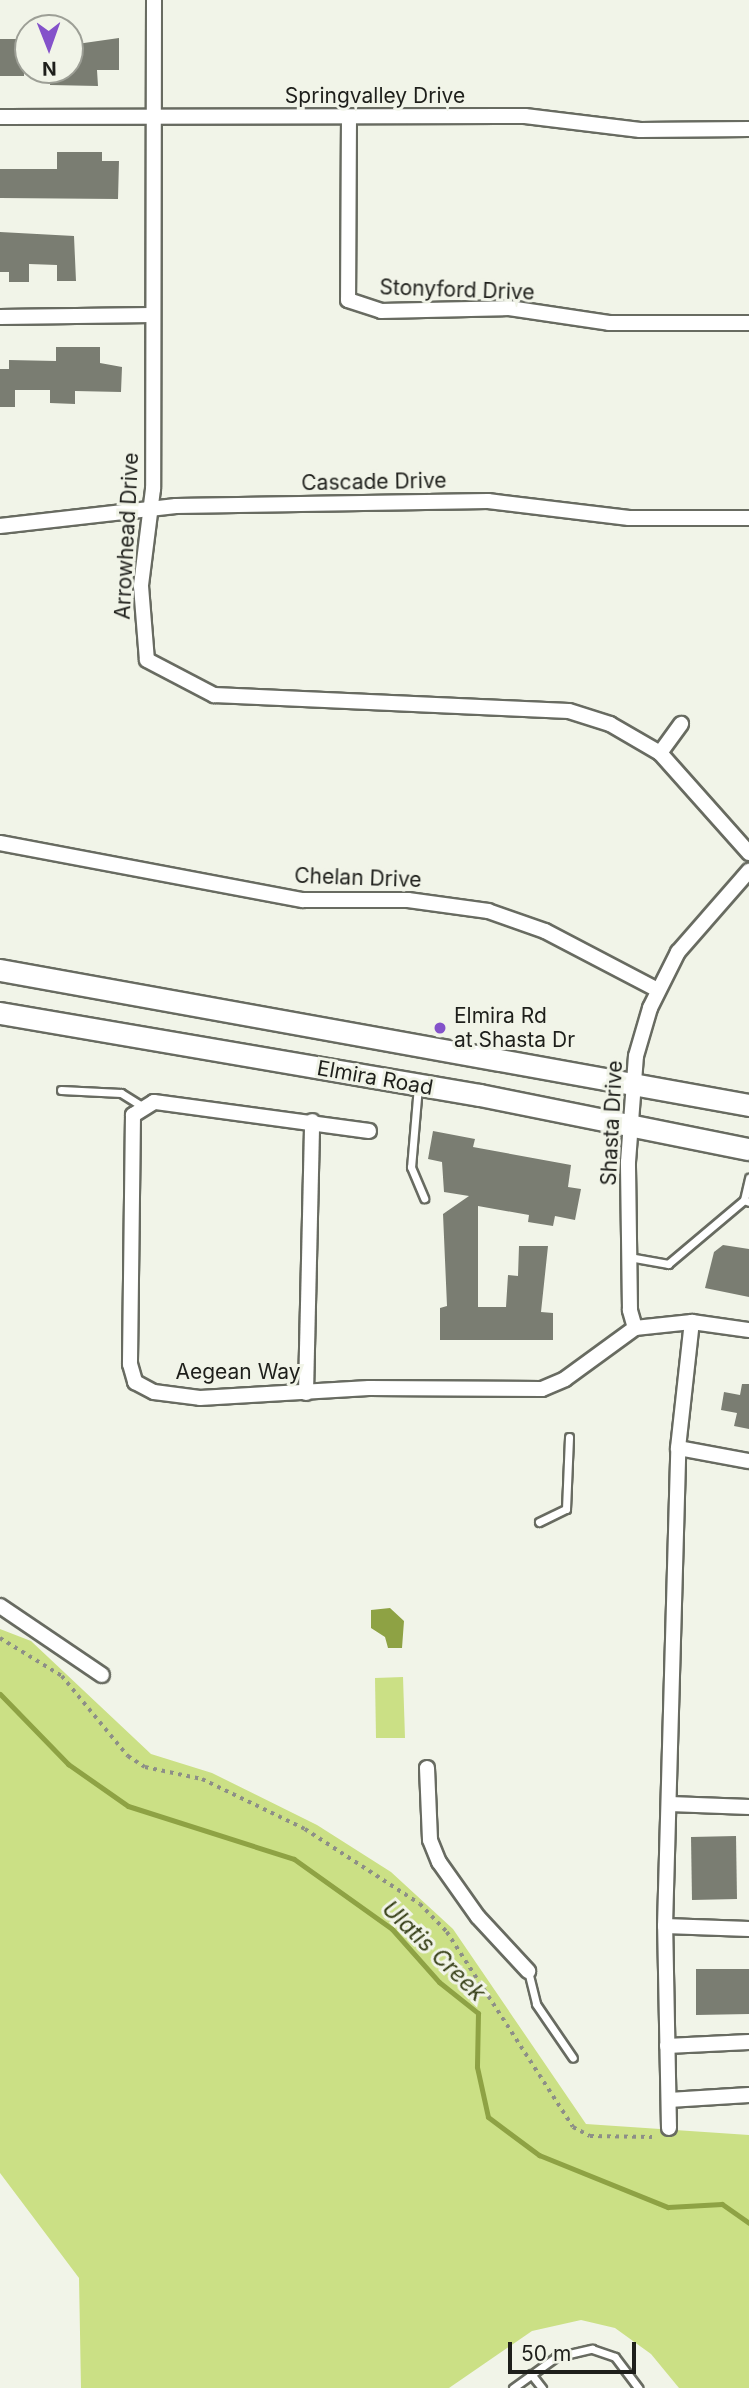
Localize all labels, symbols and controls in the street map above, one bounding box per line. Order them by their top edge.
north arrow [14,14,84,84]
text: N [42,57,57,80]
street label: Springvalley Drive [285,83,465,109]
street label: Stonyford Drive [379,275,535,305]
street label: Arrowhead Drive [110,452,144,620]
street label: Cascade Drive [301,468,447,496]
street label: Chelan Drive [294,863,422,893]
place label: Elmira Rd at Shasta Dr [454,1003,575,1053]
marker: Elmira Rd at Shasta Dr [432,1020,448,1036]
street label: Elmira Road [315,1055,435,1101]
street label: Shasta Drive [596,1060,628,1186]
street label: Aegean Way [175,1359,301,1385]
water label: Ulatis Creek [377,1895,491,2007]
scale bar [511,2328,639,2372]
text: 50 m [521,2341,571,2366]

